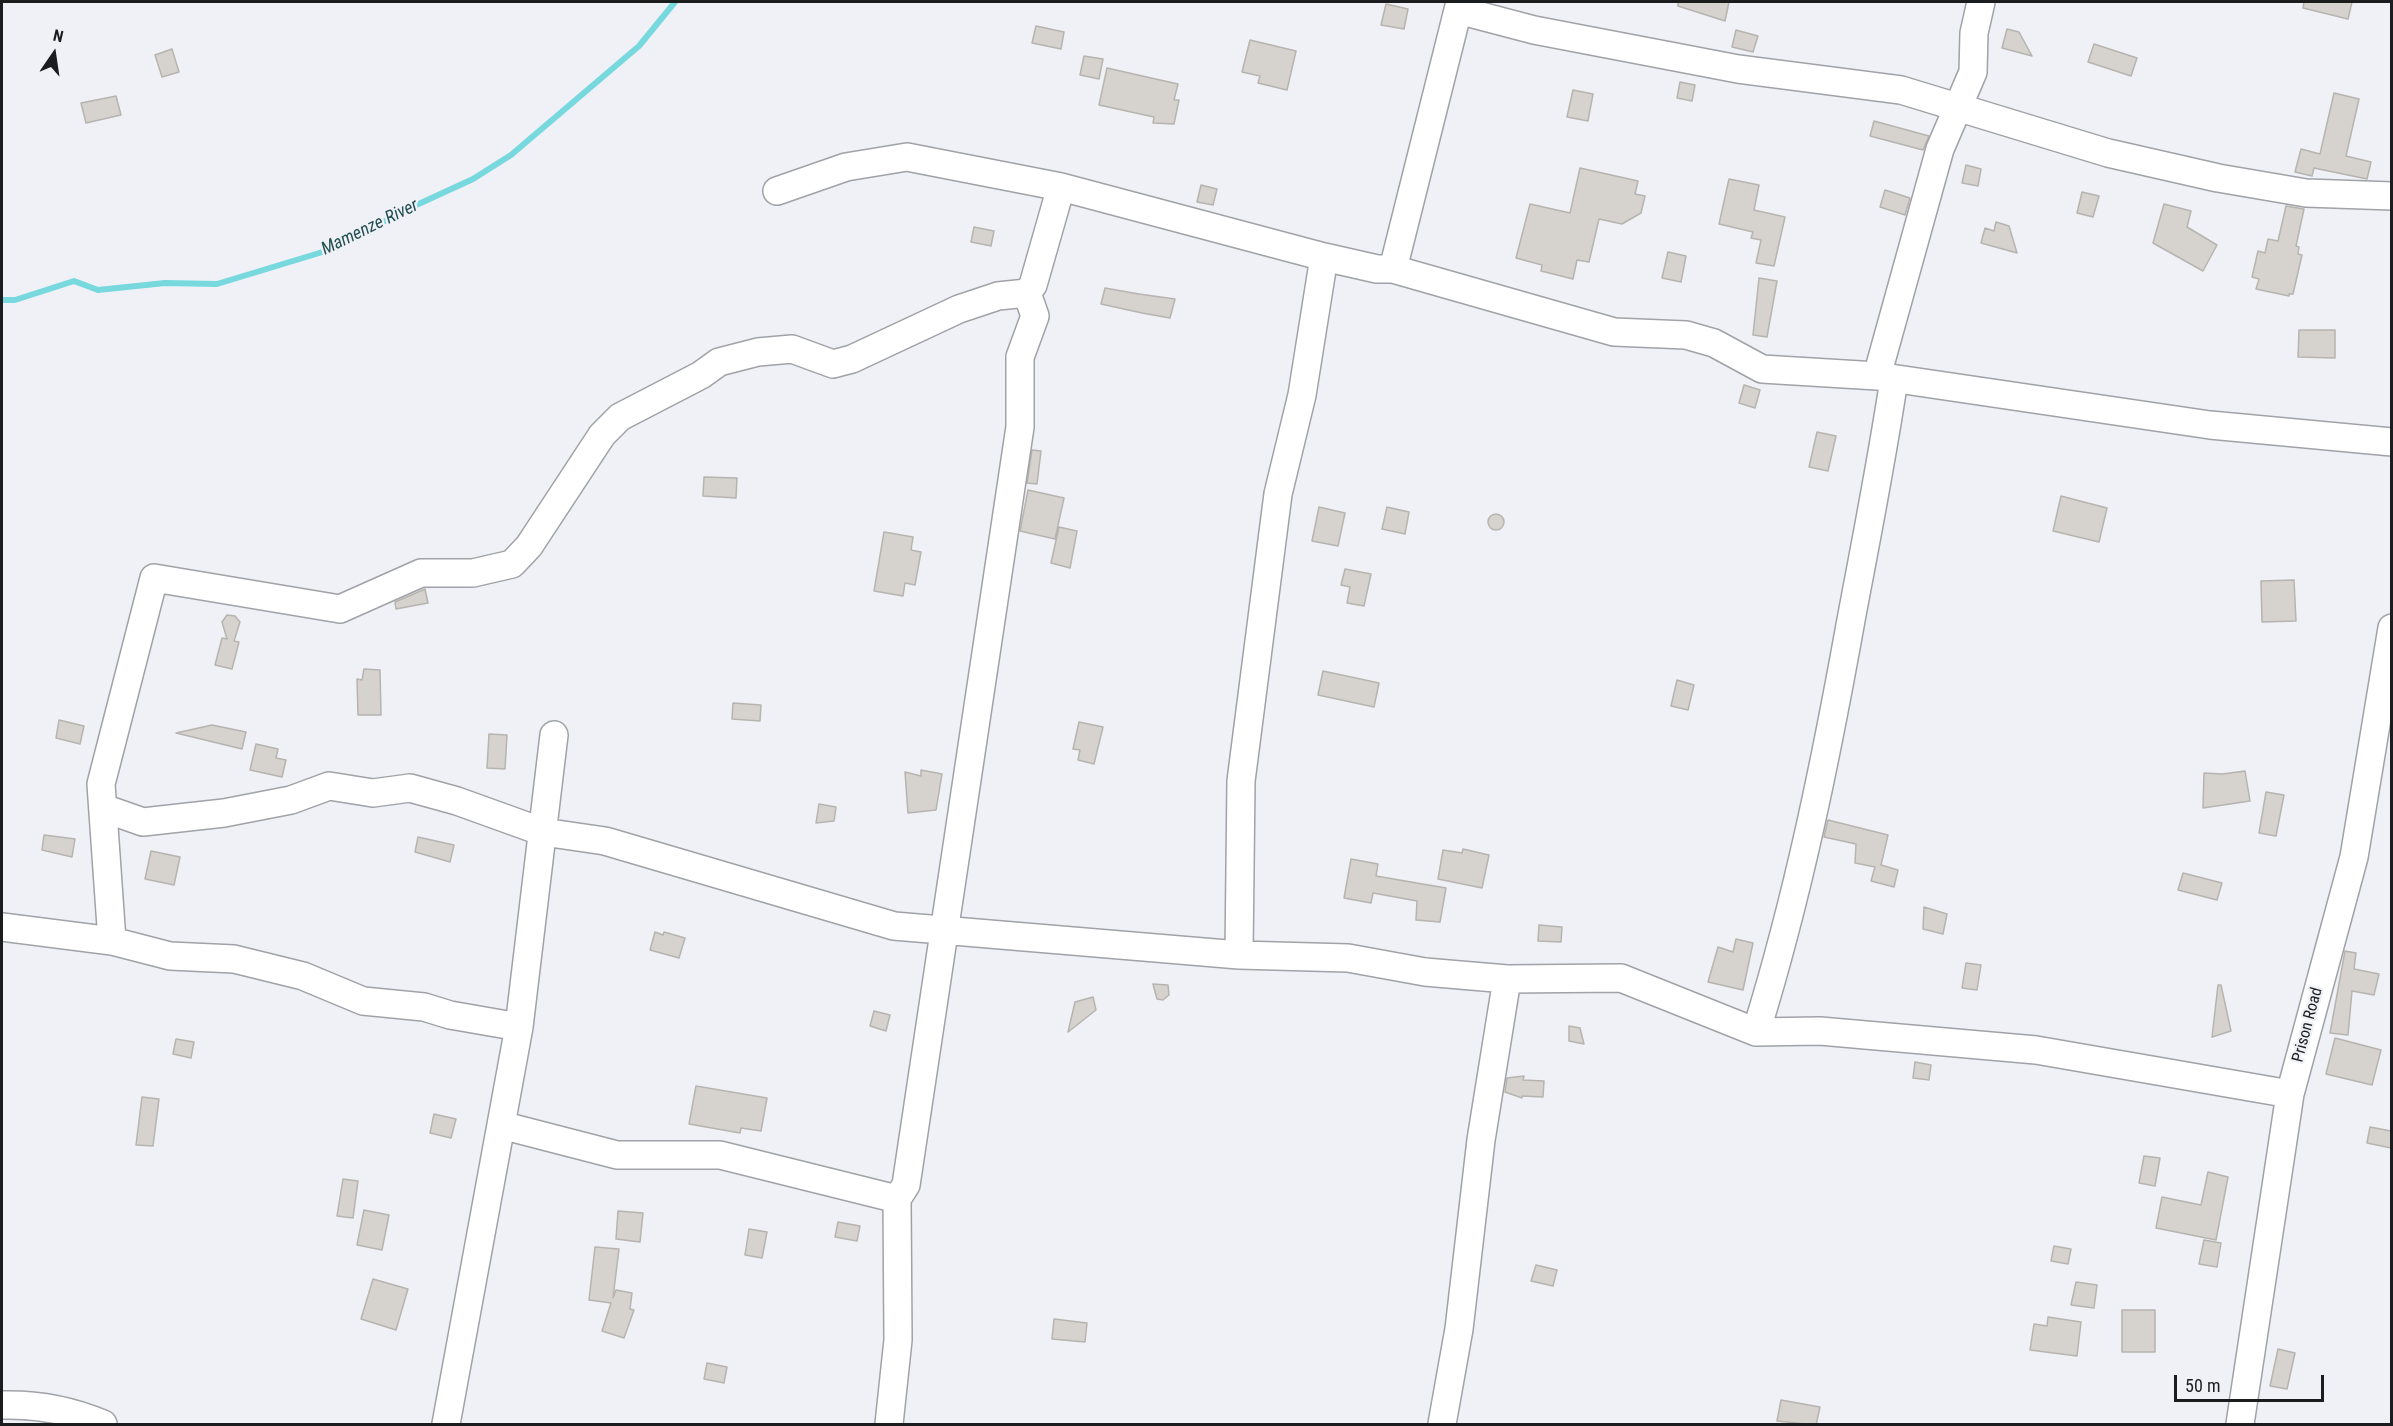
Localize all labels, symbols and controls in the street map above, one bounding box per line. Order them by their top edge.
north arrow [24,24,84,84]
text: N [51,26,65,46]
water label: Mamenze River [318,195,422,261]
street label: Prison Road [2289,986,2327,1064]
scale bar [2177,1363,2327,1401]
text: 50 m [2185,1375,2220,1396]

